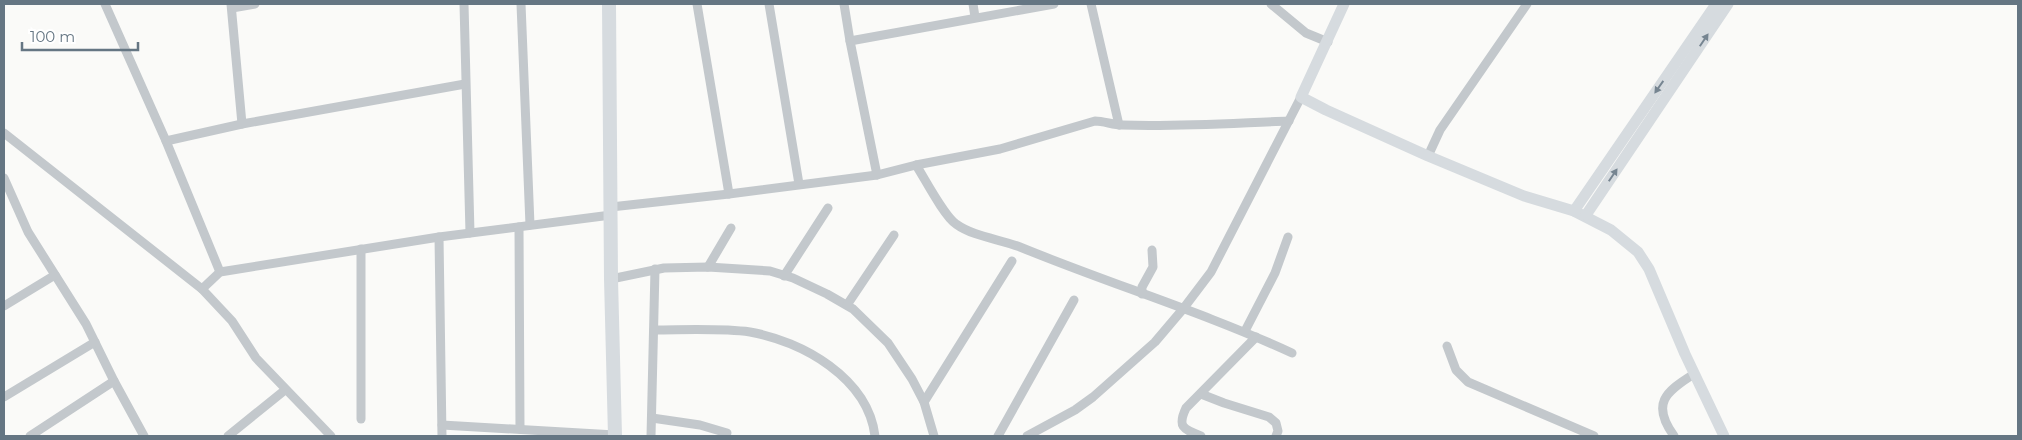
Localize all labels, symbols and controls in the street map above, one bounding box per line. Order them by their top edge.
scale bar [22,20,139,52]
text: 100 m [30,27,75,46]
one-way arrow [1699,33,1709,47]
one-way arrow [1654,80,1664,94]
one-way arrow [1608,168,1618,182]

